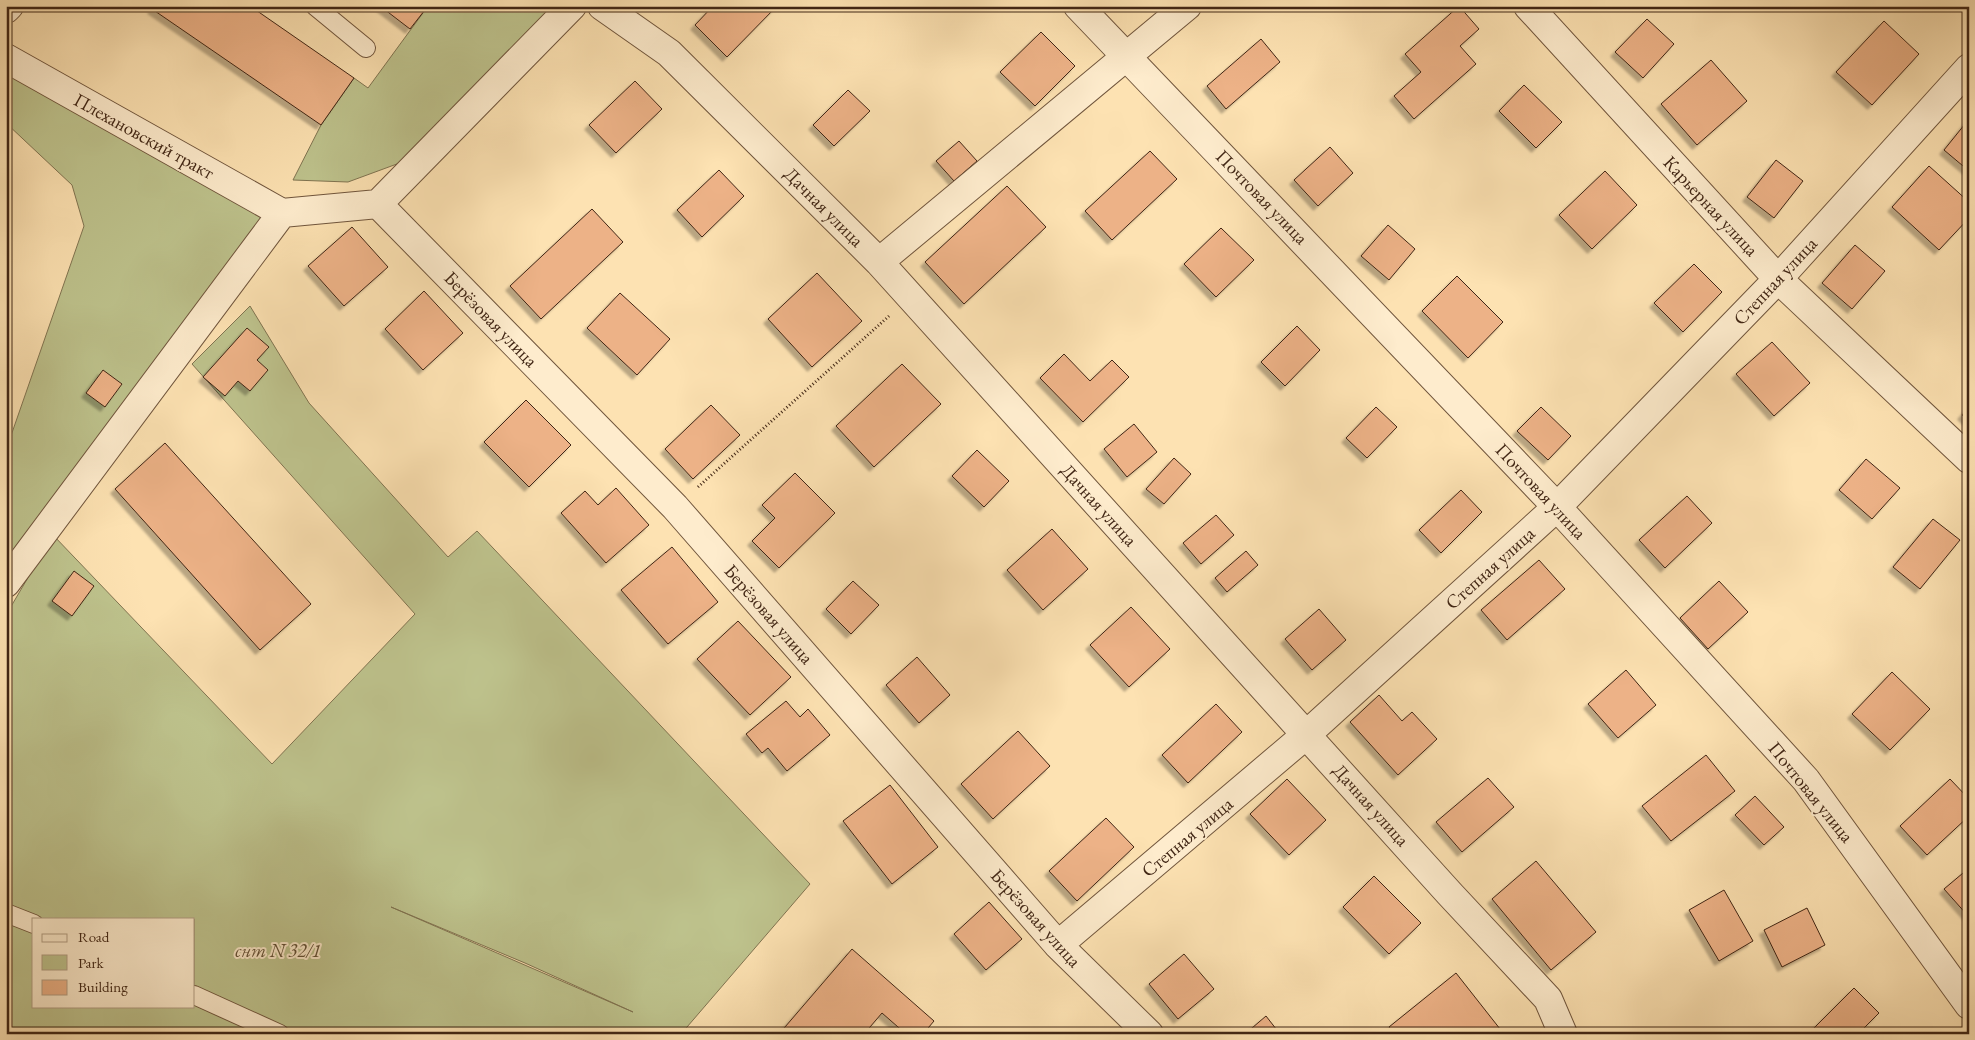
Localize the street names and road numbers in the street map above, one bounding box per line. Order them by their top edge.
street label: Плехановский тракт [69,87,219,185]
street label: Почтовая улица [1210,144,1314,250]
street label: Карьерная улица [1658,150,1764,262]
street label: Дачная улица [779,162,870,253]
street label: Степная улица [1728,231,1823,331]
street label: Берёзовая улица [439,265,544,373]
street label: Почтовая улица [1490,437,1592,545]
street label: Дачная улица [1055,458,1143,552]
street label: Степная улица [1440,521,1540,615]
street label: Берёзовая улица [719,559,820,670]
street label: Почтовая улица [1763,736,1860,848]
street label: Дачная улица [1327,758,1415,852]
street label: Степная улица [1136,791,1238,883]
street label: Берёзовая улица [985,863,1087,973]

